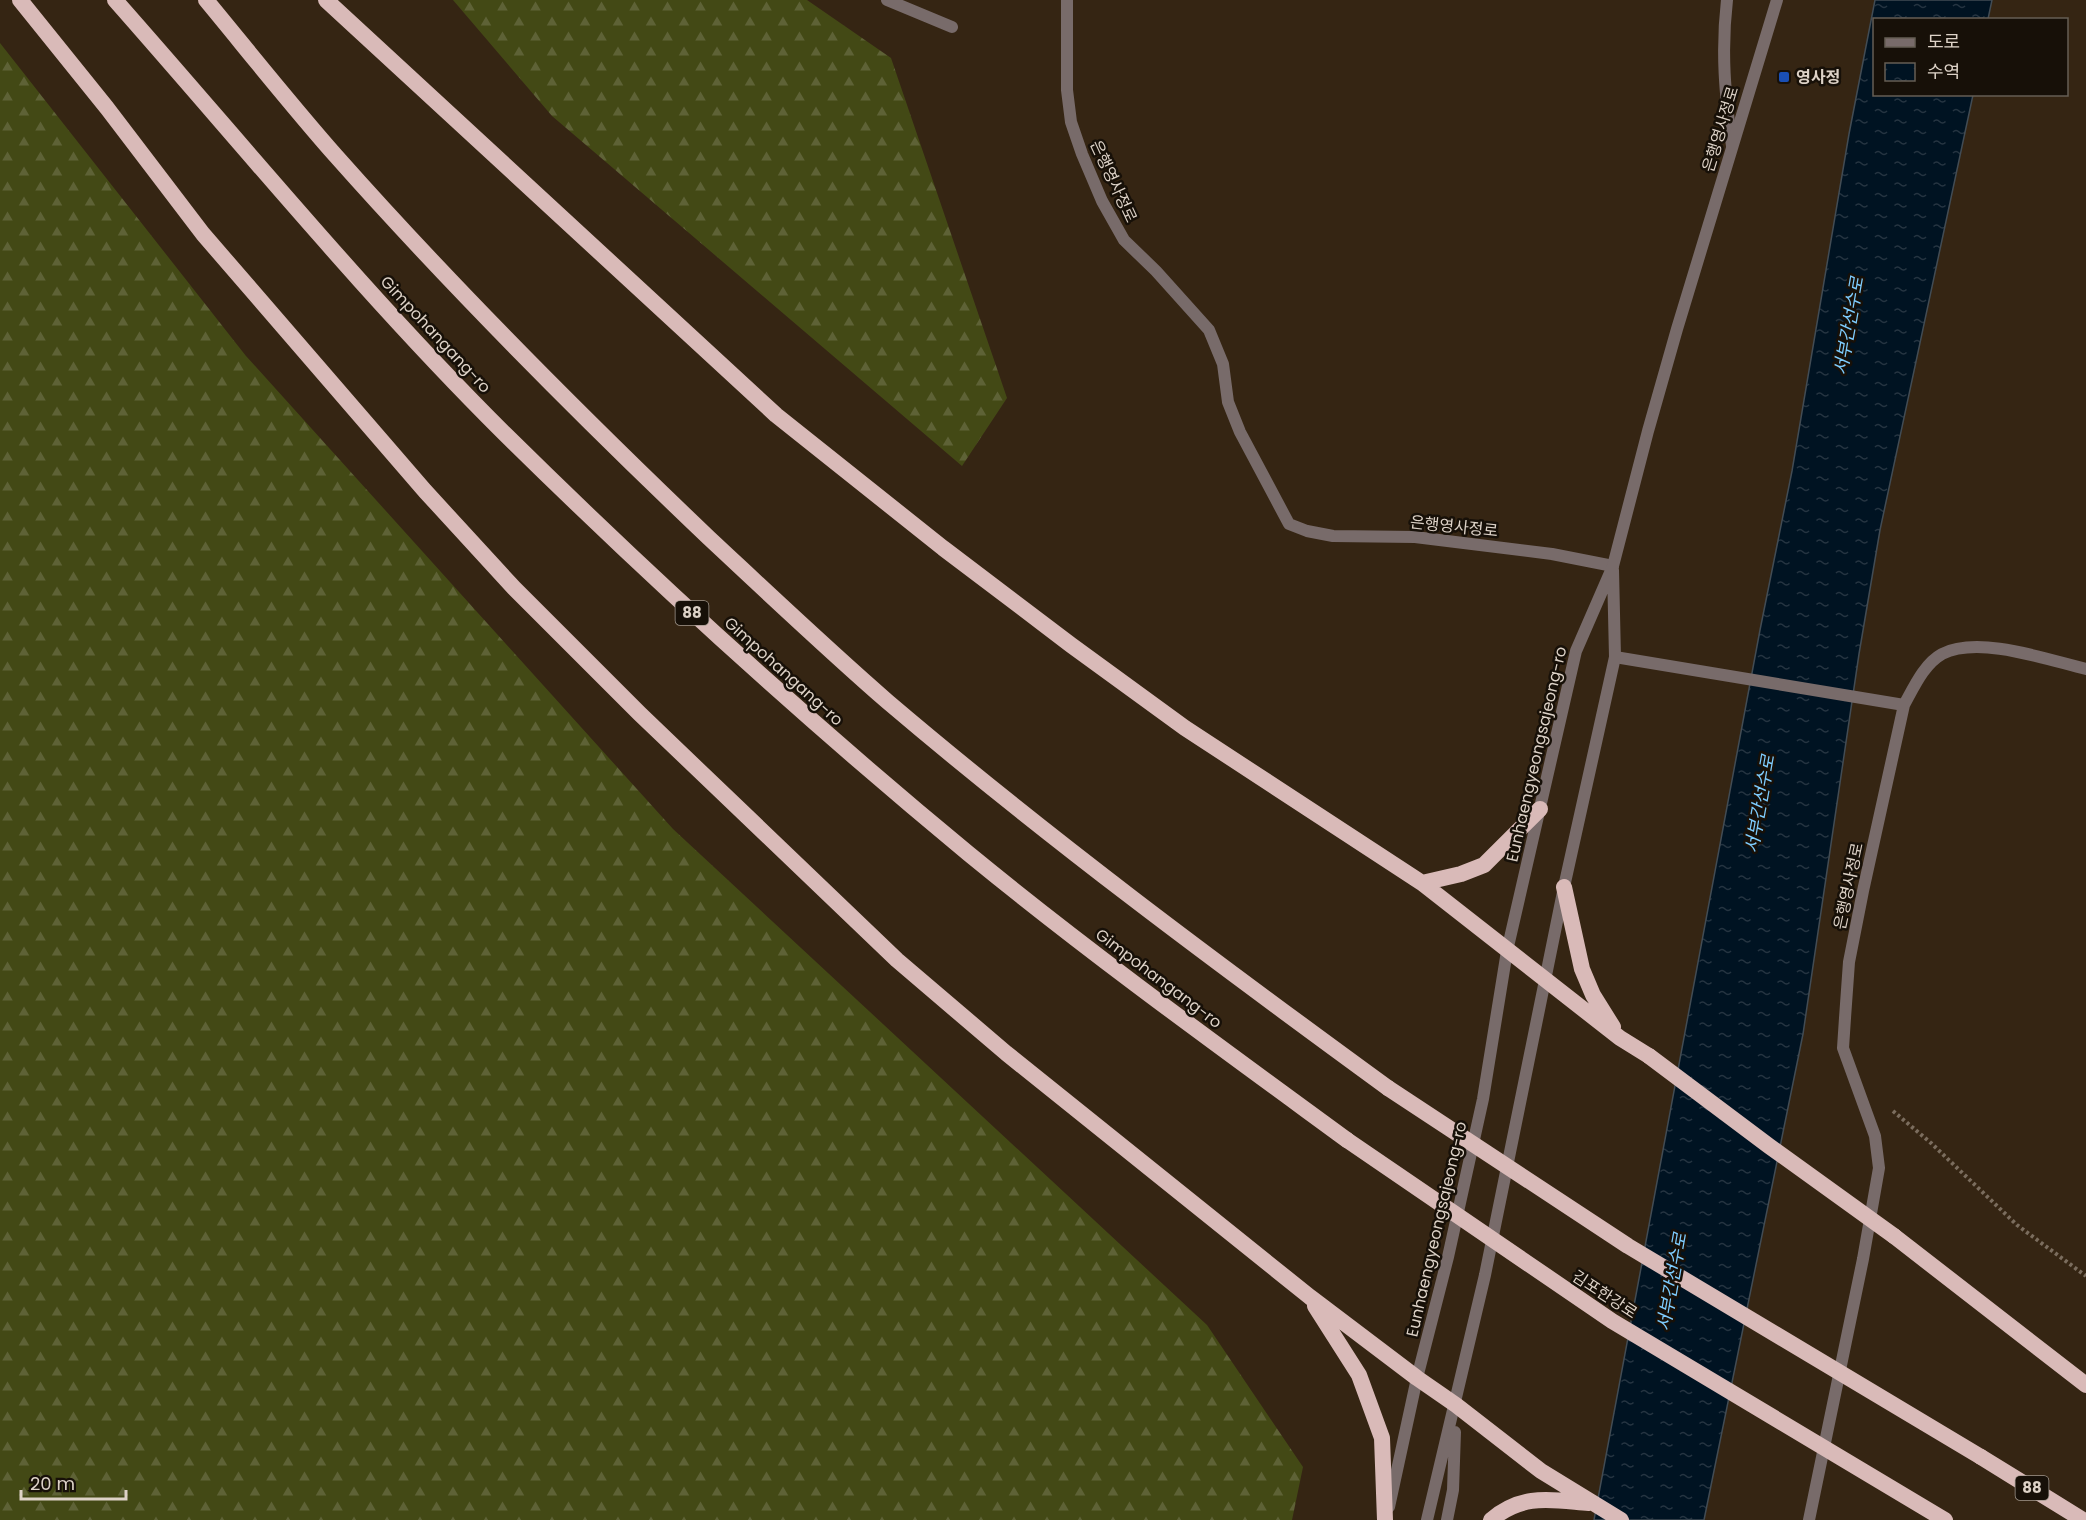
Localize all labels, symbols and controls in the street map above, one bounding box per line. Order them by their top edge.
legend [1873,18,2068,96]
text: 도로 [1927,29,1960,54]
text: 수역 [1927,59,1960,84]
place label: 영사정 [1796,66,1840,89]
marker: 영사정 [1777,70,1791,84]
street label: 은행영사정로 [1697,83,1744,175]
street label: 은행영사정로 [1084,136,1143,226]
street label: Gimpohangang-ro [375,271,496,398]
water label: 서부간선수로 [1828,273,1870,377]
street label: 은행영사정로 [1409,510,1499,543]
road number: 88 [676,601,708,625]
street label: Gimpohangang-ro [719,612,848,731]
street label: Eunhaengyeongsajeong-ro [1501,644,1572,864]
water label: 서부간선수로 [1739,751,1781,855]
street label: 은행영사정로 [1828,840,1869,932]
street label: Gimpohangang-ro [1091,923,1227,1034]
street label: Eunhaengyeongsajeong-ro [1401,1119,1472,1339]
water label: 서부간선수로 [1651,1229,1693,1333]
street label: 김포한강로 [1568,1265,1642,1324]
scale bar [21,1463,126,1501]
text: 20 m [30,1471,75,1496]
road number: 88 [2016,1476,2048,1500]

